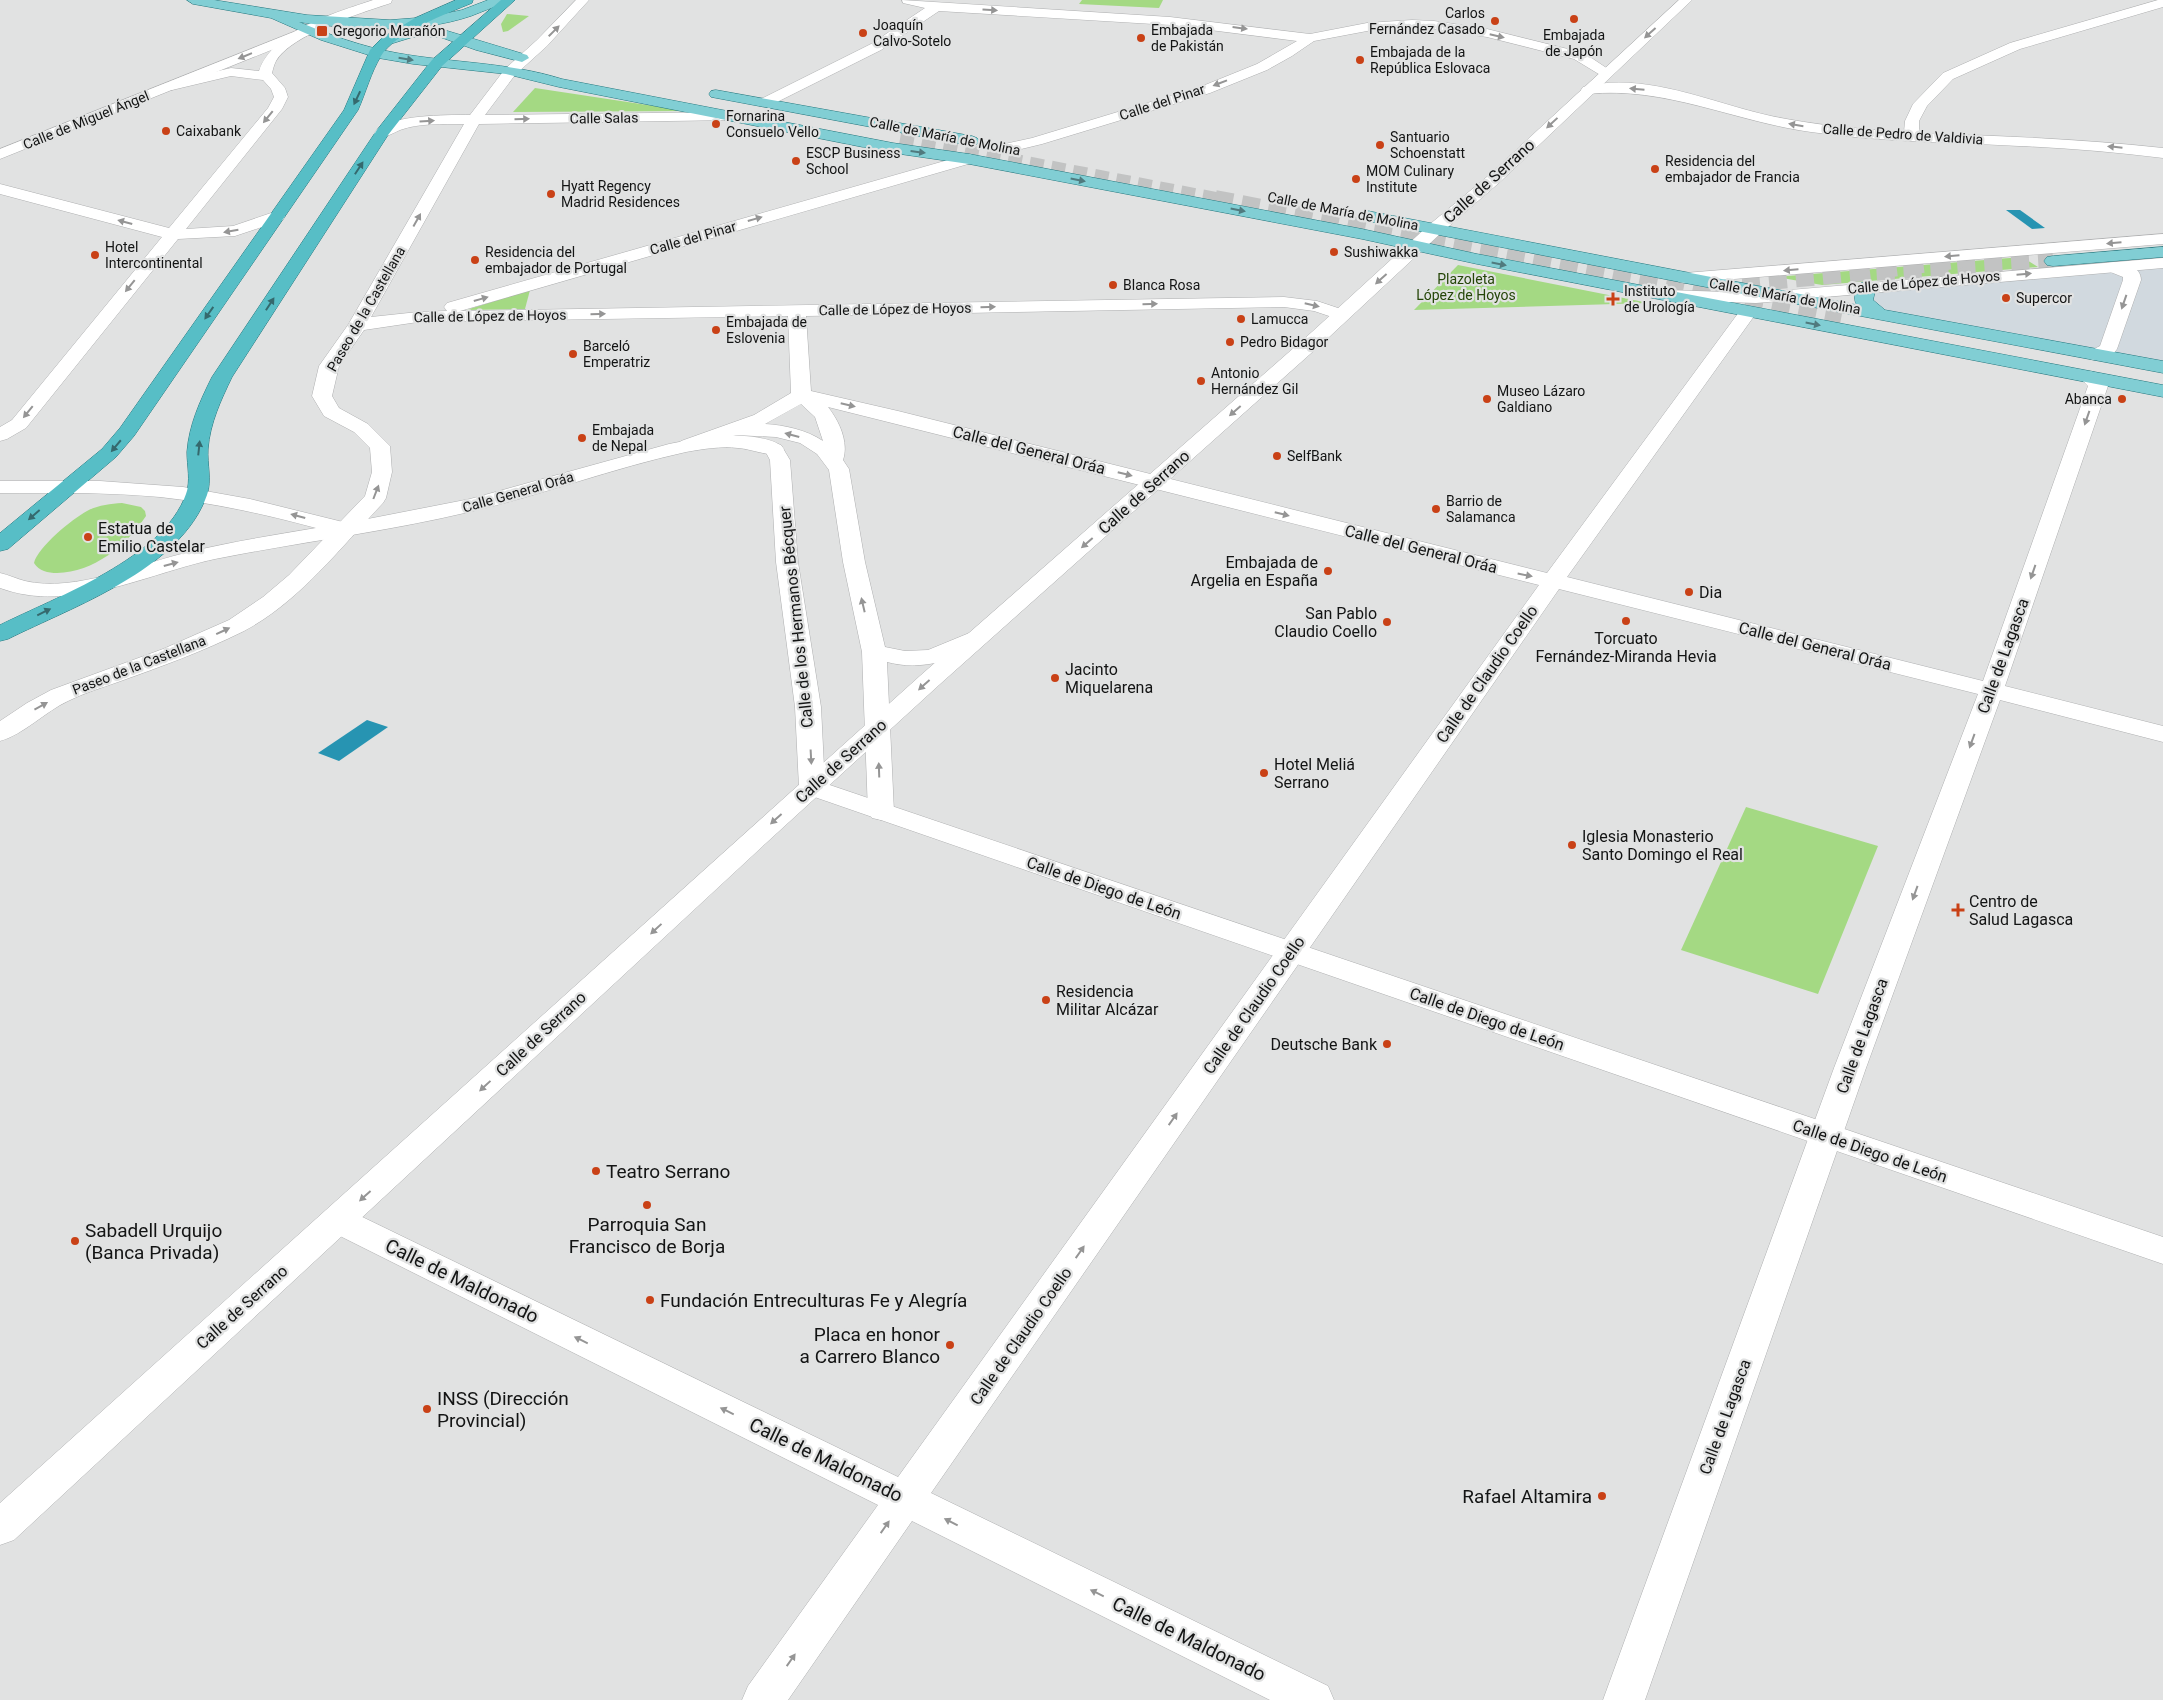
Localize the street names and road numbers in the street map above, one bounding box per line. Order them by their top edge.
street label: Calle del Pinar [1117,81,1207,123]
street label: Calle de Miguel Ángel [20,87,151,153]
street label: Calle Salas [570,109,638,127]
street label: Calle de María de Molina [868,114,1022,158]
street label: Calle de Pedro de Valdivia [1822,120,1984,148]
street label: Calle de Serrano [1440,135,1538,227]
street label: Calle de María de Molina [1266,189,1420,233]
street label: Calle del Pinar [648,218,738,258]
street label: Paseo de la Castellana [324,244,408,374]
street label: Calle de López de Hoyos [1847,267,2001,297]
street label: Calle de María de Molina [1708,275,1862,317]
street label: Calle de López de Hoyos [818,300,972,318]
street label: Calle de López de Hoyos [413,307,567,325]
street label: Calle del General Oráa [951,422,1107,478]
street label: Calle de Serrano [1095,446,1193,538]
street label: Calle General Oráa [461,468,575,516]
street label: Calle de los Hermanos Bécquer [775,505,817,729]
street label: Calle del General Oráa [1343,521,1499,577]
street label: Calle de Lagasca [1973,596,2033,716]
street label: Calle de Claudio Coello [1432,602,1542,746]
street label: Calle del General Oráa [1737,618,1893,674]
street label: Paseo de la Castellana [70,632,208,698]
street label: Calle de Serrano [792,715,890,807]
street label: Calle de Diego de León [1024,853,1184,923]
street label: Calle de Claudio Coello [1199,933,1309,1077]
street label: Calle de Lagasca [1832,976,1892,1096]
street label: Calle de Diego de León [1407,984,1567,1054]
street label: Calle de Serrano [492,987,590,1081]
street label: Calle de Diego de León [1790,1116,1950,1186]
street label: Calle de Maldonado [382,1234,542,1328]
street label: Calle de Serrano [193,1261,291,1353]
street label: Calle de Claudio Coello [966,1264,1076,1408]
street label: Calle de Lagasca [1695,1357,1755,1477]
street label: Calle de Maldonado [746,1413,906,1507]
street label: Calle de Maldonado [1109,1592,1269,1686]

